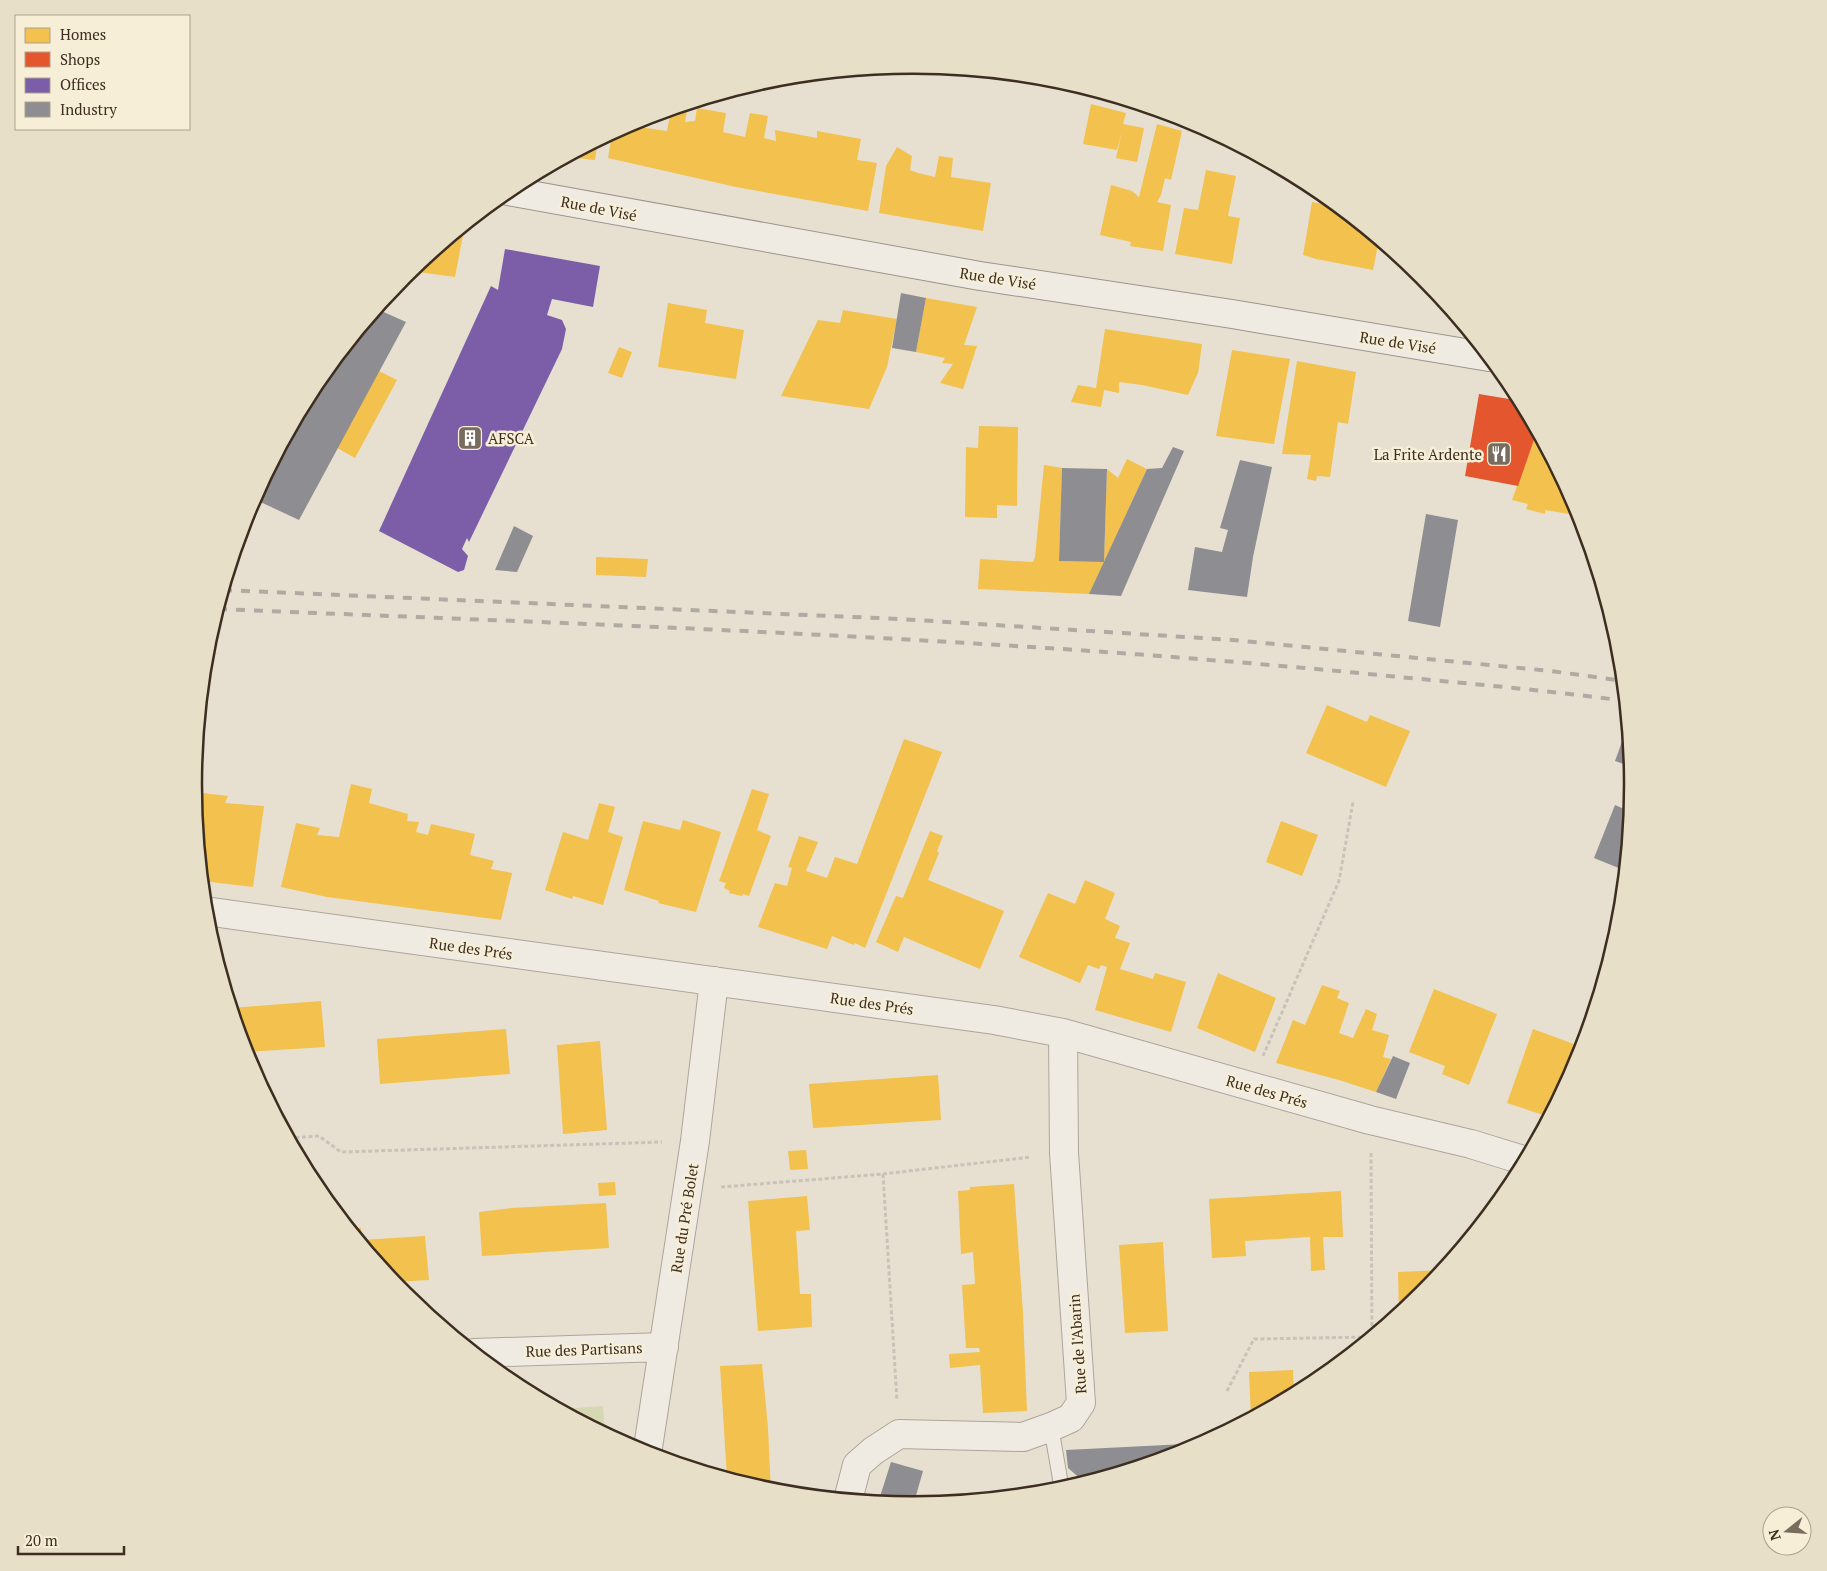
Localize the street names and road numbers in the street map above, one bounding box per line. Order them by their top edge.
street label: Rue de Visé [559,191,639,225]
street label: Rue de Visé [958,262,1038,294]
street label: Rue de Visé [1358,326,1438,358]
street label: Rue des Prés [428,932,514,964]
street label: Rue des Prés [829,987,915,1019]
street label: Rue des Prés [1224,1070,1310,1112]
street label: Rue du Pré Bolet [665,1161,703,1274]
street label: Rue de l'Abarin [1064,1293,1090,1395]
street label: Rue des Partisans [525,1337,643,1361]

